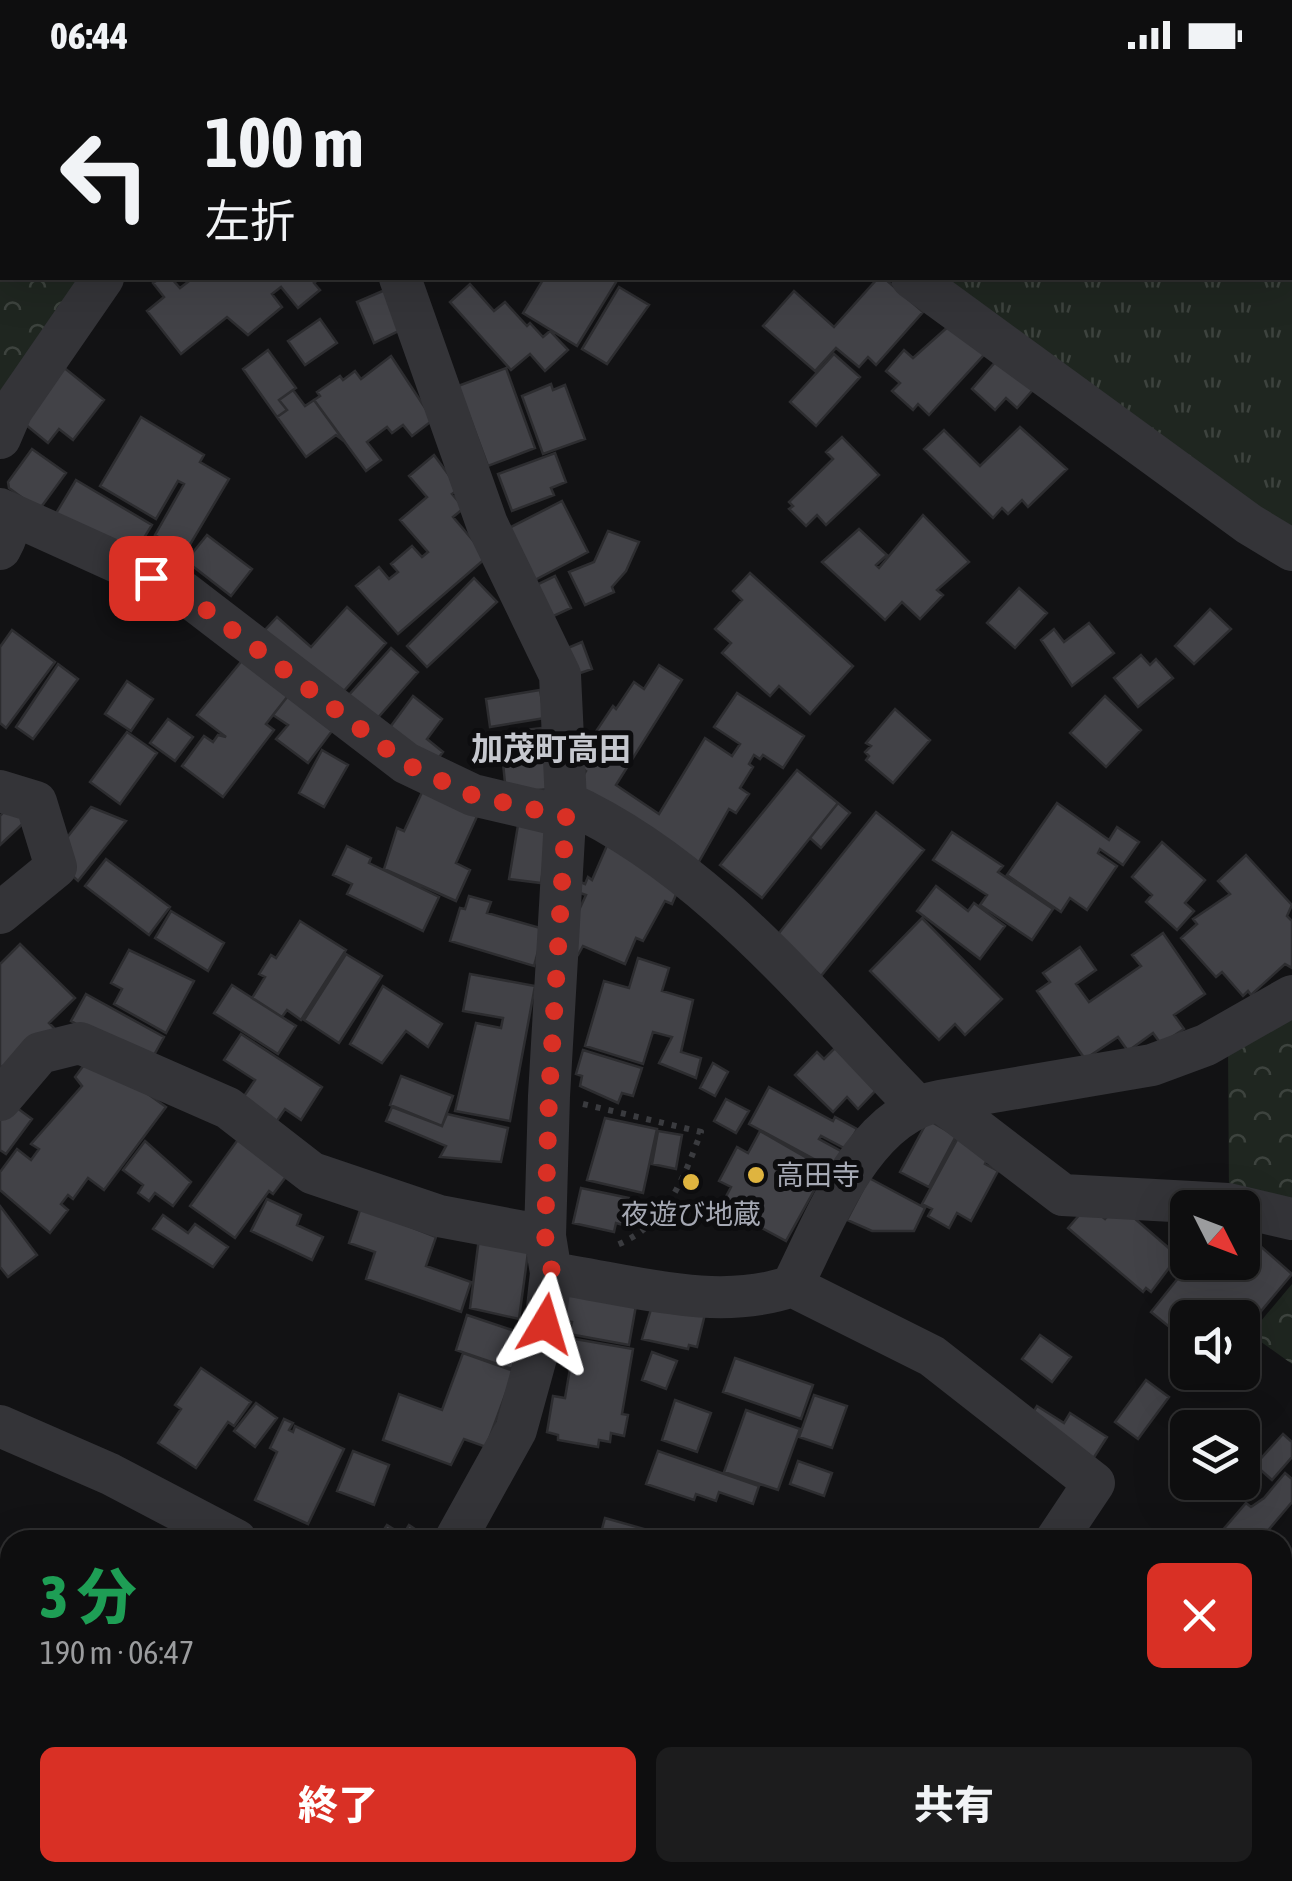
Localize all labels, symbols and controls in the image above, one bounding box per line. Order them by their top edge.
text: 06:44 [50,14,128,57]
text: 100 m [205,102,364,182]
icon: left [40,110,170,240]
text: 左折 [205,195,295,247]
pin [109,536,194,621]
icon: arrive [124,551,179,606]
district label: 加茂町高田 [471,730,631,767]
place label: 高田寺 [776,1159,860,1191]
marker: 高田寺 [745,1164,767,1186]
marker: 夜遊び地蔵 [680,1171,702,1193]
north arrow [1170,1190,1260,1280]
map controls [1170,1190,1260,1500]
place label: 夜遊び地蔵 [621,1198,761,1230]
position arrow [493,1272,597,1376]
button: sound [1170,1300,1260,1390]
button: layers [1170,1410,1260,1500]
text: 3 分 [40,1562,136,1631]
button: close [1147,1563,1252,1668]
text: 190 m · 06:47 [40,1634,194,1671]
button: 終了 [40,1747,636,1862]
button: 共有 [656,1747,1252,1862]

